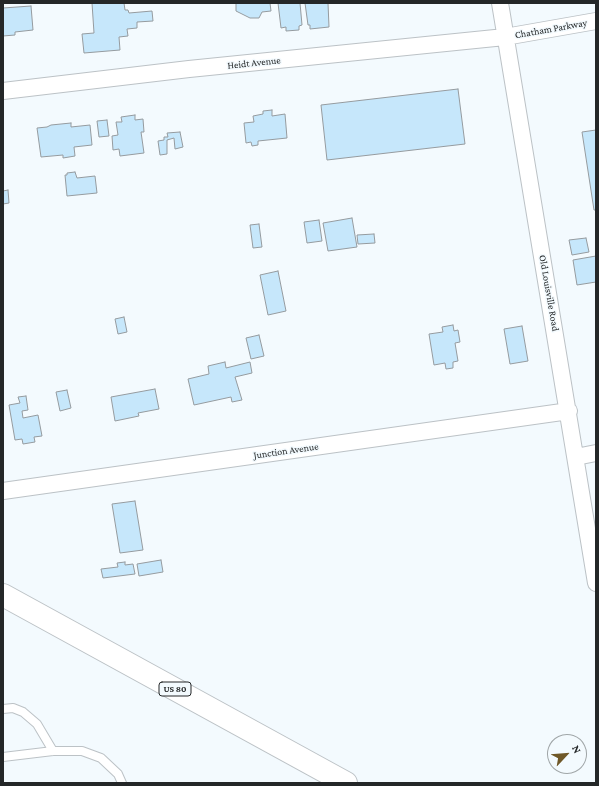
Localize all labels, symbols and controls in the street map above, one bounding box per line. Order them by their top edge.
street label: Chatham Parkway [514,17,588,41]
street label: Heidt Avenue [227,54,281,72]
street label: Old Louisville Road [536,254,562,332]
street label: Junction Avenue [253,441,319,461]
road number: US 80 [159,682,191,696]
north arrow [547,734,587,774]
text: N [570,743,584,755]

